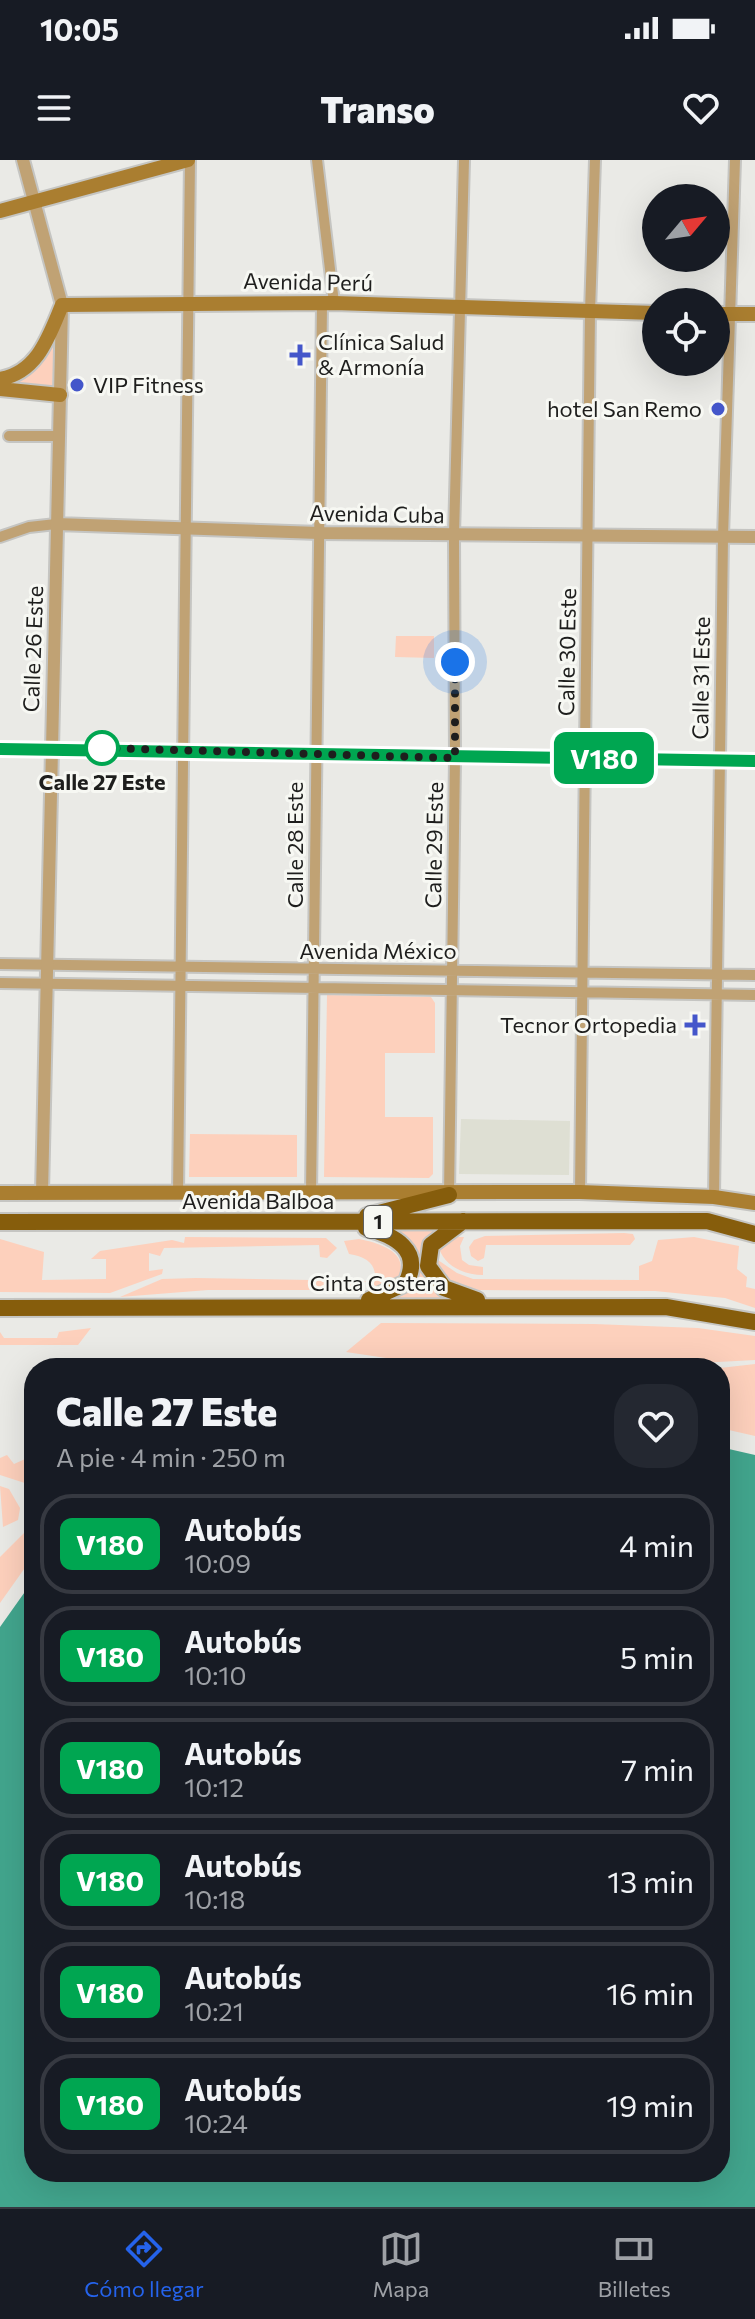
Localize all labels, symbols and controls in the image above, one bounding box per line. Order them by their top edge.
text: 10:05 [40,10,119,47]
icon: menu [32,86,76,130]
text: Transo [320,86,435,130]
icon: heart [679,86,723,130]
north arrow [642,184,730,272]
map controls [642,184,730,376]
street label: Avenida Perú [243,267,373,296]
button: locate [642,288,730,376]
place label: Clínica Salud & Armonía [318,328,444,380]
marker: Clínica Salud & Armonía [289,344,311,366]
place label: VIP Fitness [93,371,204,398]
marker: VIP Fitness [68,376,86,394]
place label: hotel San Remo [547,395,702,422]
marker: hotel San Remo [709,400,727,418]
street label: Avenida Cuba [309,499,445,528]
street label: Calle 26 Este [17,585,48,713]
street label: Calle 30 Este [552,588,581,716]
street label: Calle 31 Este [686,616,715,740]
your location [435,642,475,682]
marker: Calle 27 Este [85,731,119,765]
line badge: V180 [548,732,660,784]
text: V180 [570,741,638,775]
place label: Calle 27 Este [39,768,165,795]
street label: Calle 29 Este [419,781,448,909]
street label: Calle 28 Este [281,782,308,908]
street label: Avenida México [299,937,457,964]
place label: Tecnor Ortopedia [500,1011,677,1038]
marker: Tecnor Ortopedia [684,1014,706,1036]
street label: Avenida Balboa [182,1187,334,1214]
road number: 1 [364,1206,392,1238]
street label: Cinta Costera [310,1269,446,1296]
button: heart [614,1384,698,1468]
text: Calle 27 Este [56,1387,277,1434]
text: A pie · 4 min · 250 m [56,1441,286,1472]
text: Autobús [184,1510,302,1547]
text: 4 min [619,1526,694,1563]
text: V180 [76,1527,144,1561]
text: 10:09 [184,1547,251,1578]
text: Autobús [184,1622,302,1659]
text: 5 min [620,1638,694,1675]
text: V180 [76,1639,144,1673]
text: 10:10 [184,1659,246,1690]
text: Autobús [184,1734,302,1771]
text: 7 min [621,1750,694,1787]
text: V180 [76,1751,144,1785]
text: 10:12 [184,1771,244,1802]
text: Autobús [184,1846,302,1883]
text: 13 min [607,1862,694,1899]
text: V180 [76,1863,144,1897]
text: 10:18 [184,1883,245,1914]
text: Autobús [184,1958,302,1995]
text: 16 min [606,1974,694,2011]
text: V180 [76,1975,144,2009]
text: 10:21 [184,1995,244,2026]
text: Autobús [184,2070,302,2107]
text: 19 min [606,2086,694,2123]
text: V180 [76,2087,144,2121]
text: 10:24 [184,2107,248,2138]
tab: Cómo llegar [84,2227,204,2302]
tab: Mapa [372,2227,429,2302]
tab: Billetes [598,2227,671,2302]

